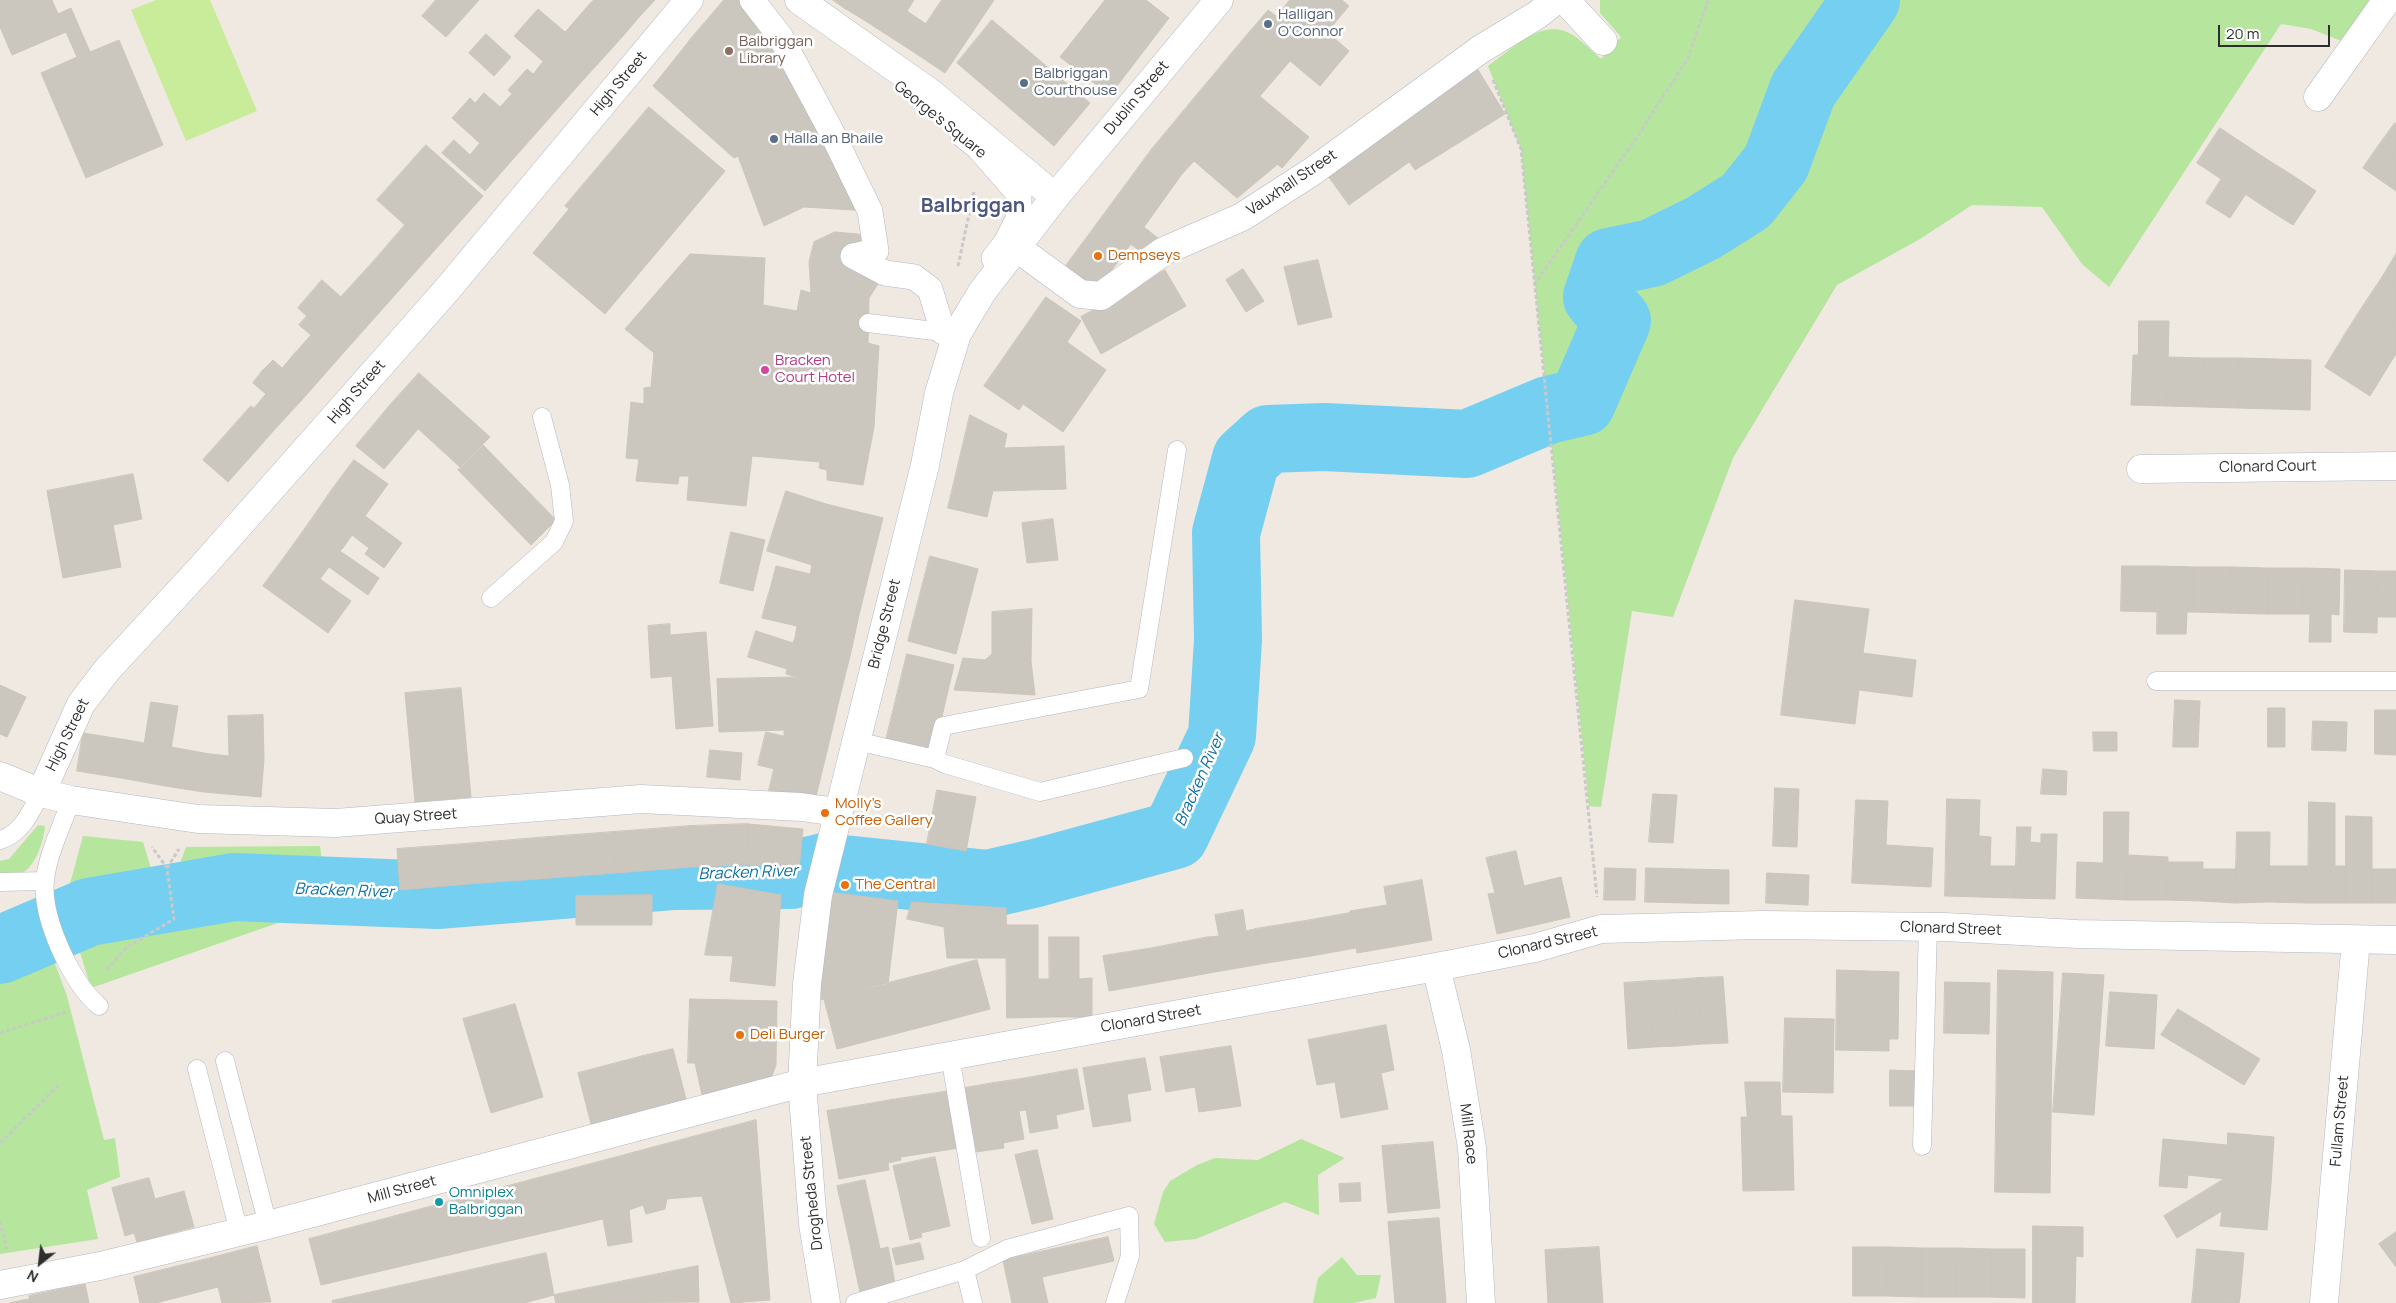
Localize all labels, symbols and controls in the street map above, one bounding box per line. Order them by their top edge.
place label: Halligan O'Connor [1278,6,1344,41]
scale bar [2221,15,2334,47]
marker: Halligan O'Connor [1262,18,1274,30]
text: 20 m [2226,23,2259,44]
place label: Balbriggan Library [739,33,813,68]
marker: Balbriggan Library [723,45,735,57]
street label: High Street [587,48,651,120]
street label: Dublin Street [1101,57,1173,139]
place label: Balbriggan Courthouse [1034,65,1117,100]
street label: George's Square [890,77,990,163]
marker: Balbriggan Courthouse [1018,77,1030,89]
place label: Halla an Bhaile [784,130,883,148]
marker: Halla an Bhaile [768,133,780,145]
street label: Vauxhall Street [1244,146,1340,220]
district label: Balbriggan [921,194,1025,218]
place label: Dempseys [1108,247,1180,265]
marker: Dempseys [1092,250,1104,262]
place label: Bracken Court Hotel [775,352,855,387]
street label: High Street [324,356,390,428]
marker: Bracken Court Hotel [759,364,771,376]
street label: Clonard Court [2219,457,2317,477]
street label: Bridge Street [865,577,905,671]
street label: High Street [43,696,93,774]
water label: Bracken River [1171,731,1229,829]
place label: Molly’s Coffee Gallery [835,795,933,830]
street label: Quay Street [374,805,458,829]
marker: Molly’s Coffee Gallery [819,807,831,819]
water label: Bracken River [698,862,798,884]
place label: The Central [855,876,936,894]
marker: The Central [839,879,851,891]
water label: Bracken River [294,880,394,902]
street label: Clonard Street [1900,918,2002,940]
street label: Clonard Street [1497,923,1599,963]
street label: Clonard Street [1099,1001,1203,1037]
place label: Deli Burger [750,1026,825,1044]
marker: Deli Burger [734,1029,746,1041]
street label: Fullam Street [2327,1075,2353,1167]
street label: Mill Race [1455,1103,1481,1165]
street label: Drogheda Street [797,1135,827,1251]
street label: Mill Street [366,1172,438,1208]
place label: Omniplex Balbriggan [449,1184,523,1219]
marker: Omniplex Balbriggan [433,1196,445,1208]
north arrow [15,1238,65,1288]
text: N [23,1266,41,1287]

